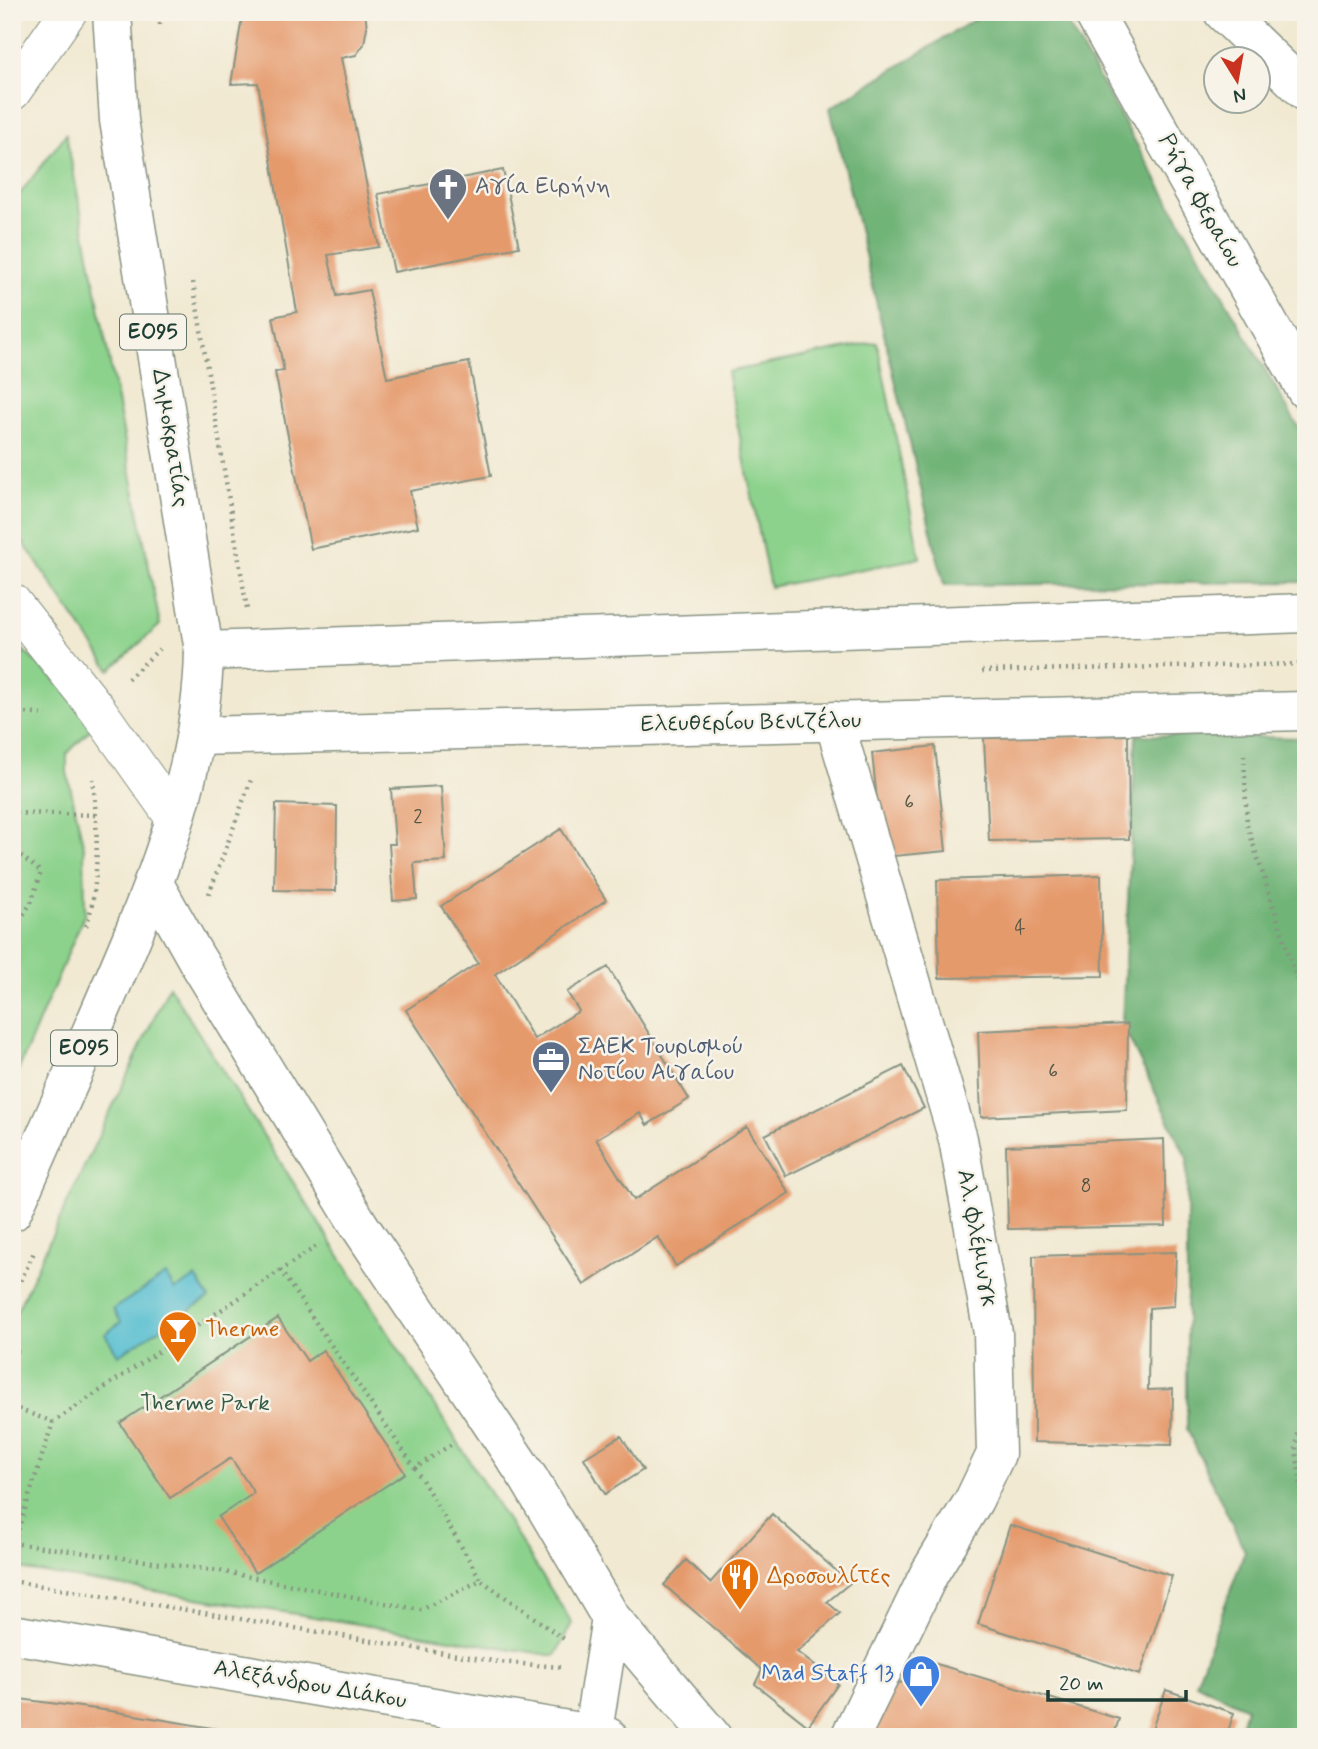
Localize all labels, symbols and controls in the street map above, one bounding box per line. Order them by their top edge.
north arrow [1202,46,1272,116]
text: N [1231,82,1249,109]
street label: Ρήγα Φεραίου [1151,129,1249,273]
church icon: Αγία Ειρήνη [427,166,469,221]
place label: Αγία Ειρήνη [475,172,611,202]
road number: ΕΟ95 [120,314,186,350]
street label: Δημοκρατίας [144,367,196,509]
street label: Ελευθερίου Βενιζέλου [640,704,862,740]
house number: 6 [904,790,914,815]
house number: 2 [413,805,423,830]
house number: 4 [1014,916,1026,941]
road number: ΕΟ95 [51,1030,117,1066]
place label: ΣΑΕΚ Τουρισμού Νοτίου Αιγαίου [578,1032,744,1088]
office icon: ΣΑΕΚ Τουρισμού Νοτίου Αιγαίου [530,1039,572,1094]
house number: 6 [1048,1059,1058,1084]
street label: Αλ. Φλέμινγκ [949,1167,1005,1309]
house number: 8 [1081,1174,1091,1199]
bar icon: Therme [157,1309,199,1364]
place label: Therme [205,1315,279,1345]
park label: Therme Park [140,1389,270,1419]
restaurant icon: Δροσουλίτες [719,1556,761,1611]
place label: Δροσουλίτες [767,1562,891,1592]
street label: Αλεξάνδρου Διάκου [211,1653,409,1717]
shop icon: Mad Staff 13 [900,1653,942,1708]
scale bar [1048,1658,1187,1702]
place label: Mad Staff 13 [761,1659,894,1689]
text: 20 m [1059,1670,1104,1698]

